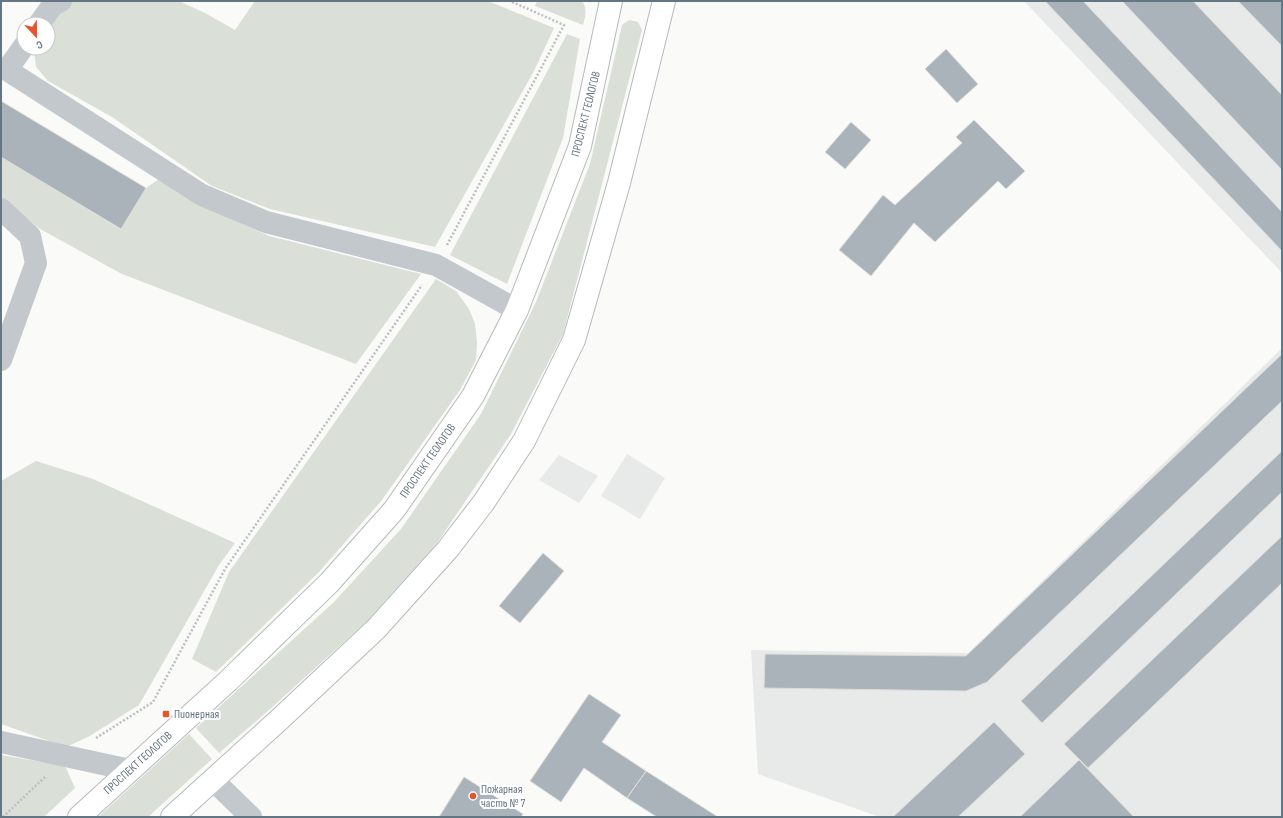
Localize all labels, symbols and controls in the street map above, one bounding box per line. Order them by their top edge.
north arrow [16,16,56,56]
text: С [34,38,45,52]
street label: ПРОСПЕКТ ГЕОЛОГОВ [568,70,604,158]
street label: ПРОСПЕКТ ГЕОЛОГОВ [397,421,459,501]
place label: Пионерная [174,707,220,722]
marker: Пионерная [161,709,171,719]
street label: ПРОСПЕКТ ГЕОЛОГОВ [101,728,175,798]
place label: Пожарная часть № 7 [481,782,525,811]
marker: Пожарная часть № 7 [468,791,478,801]

